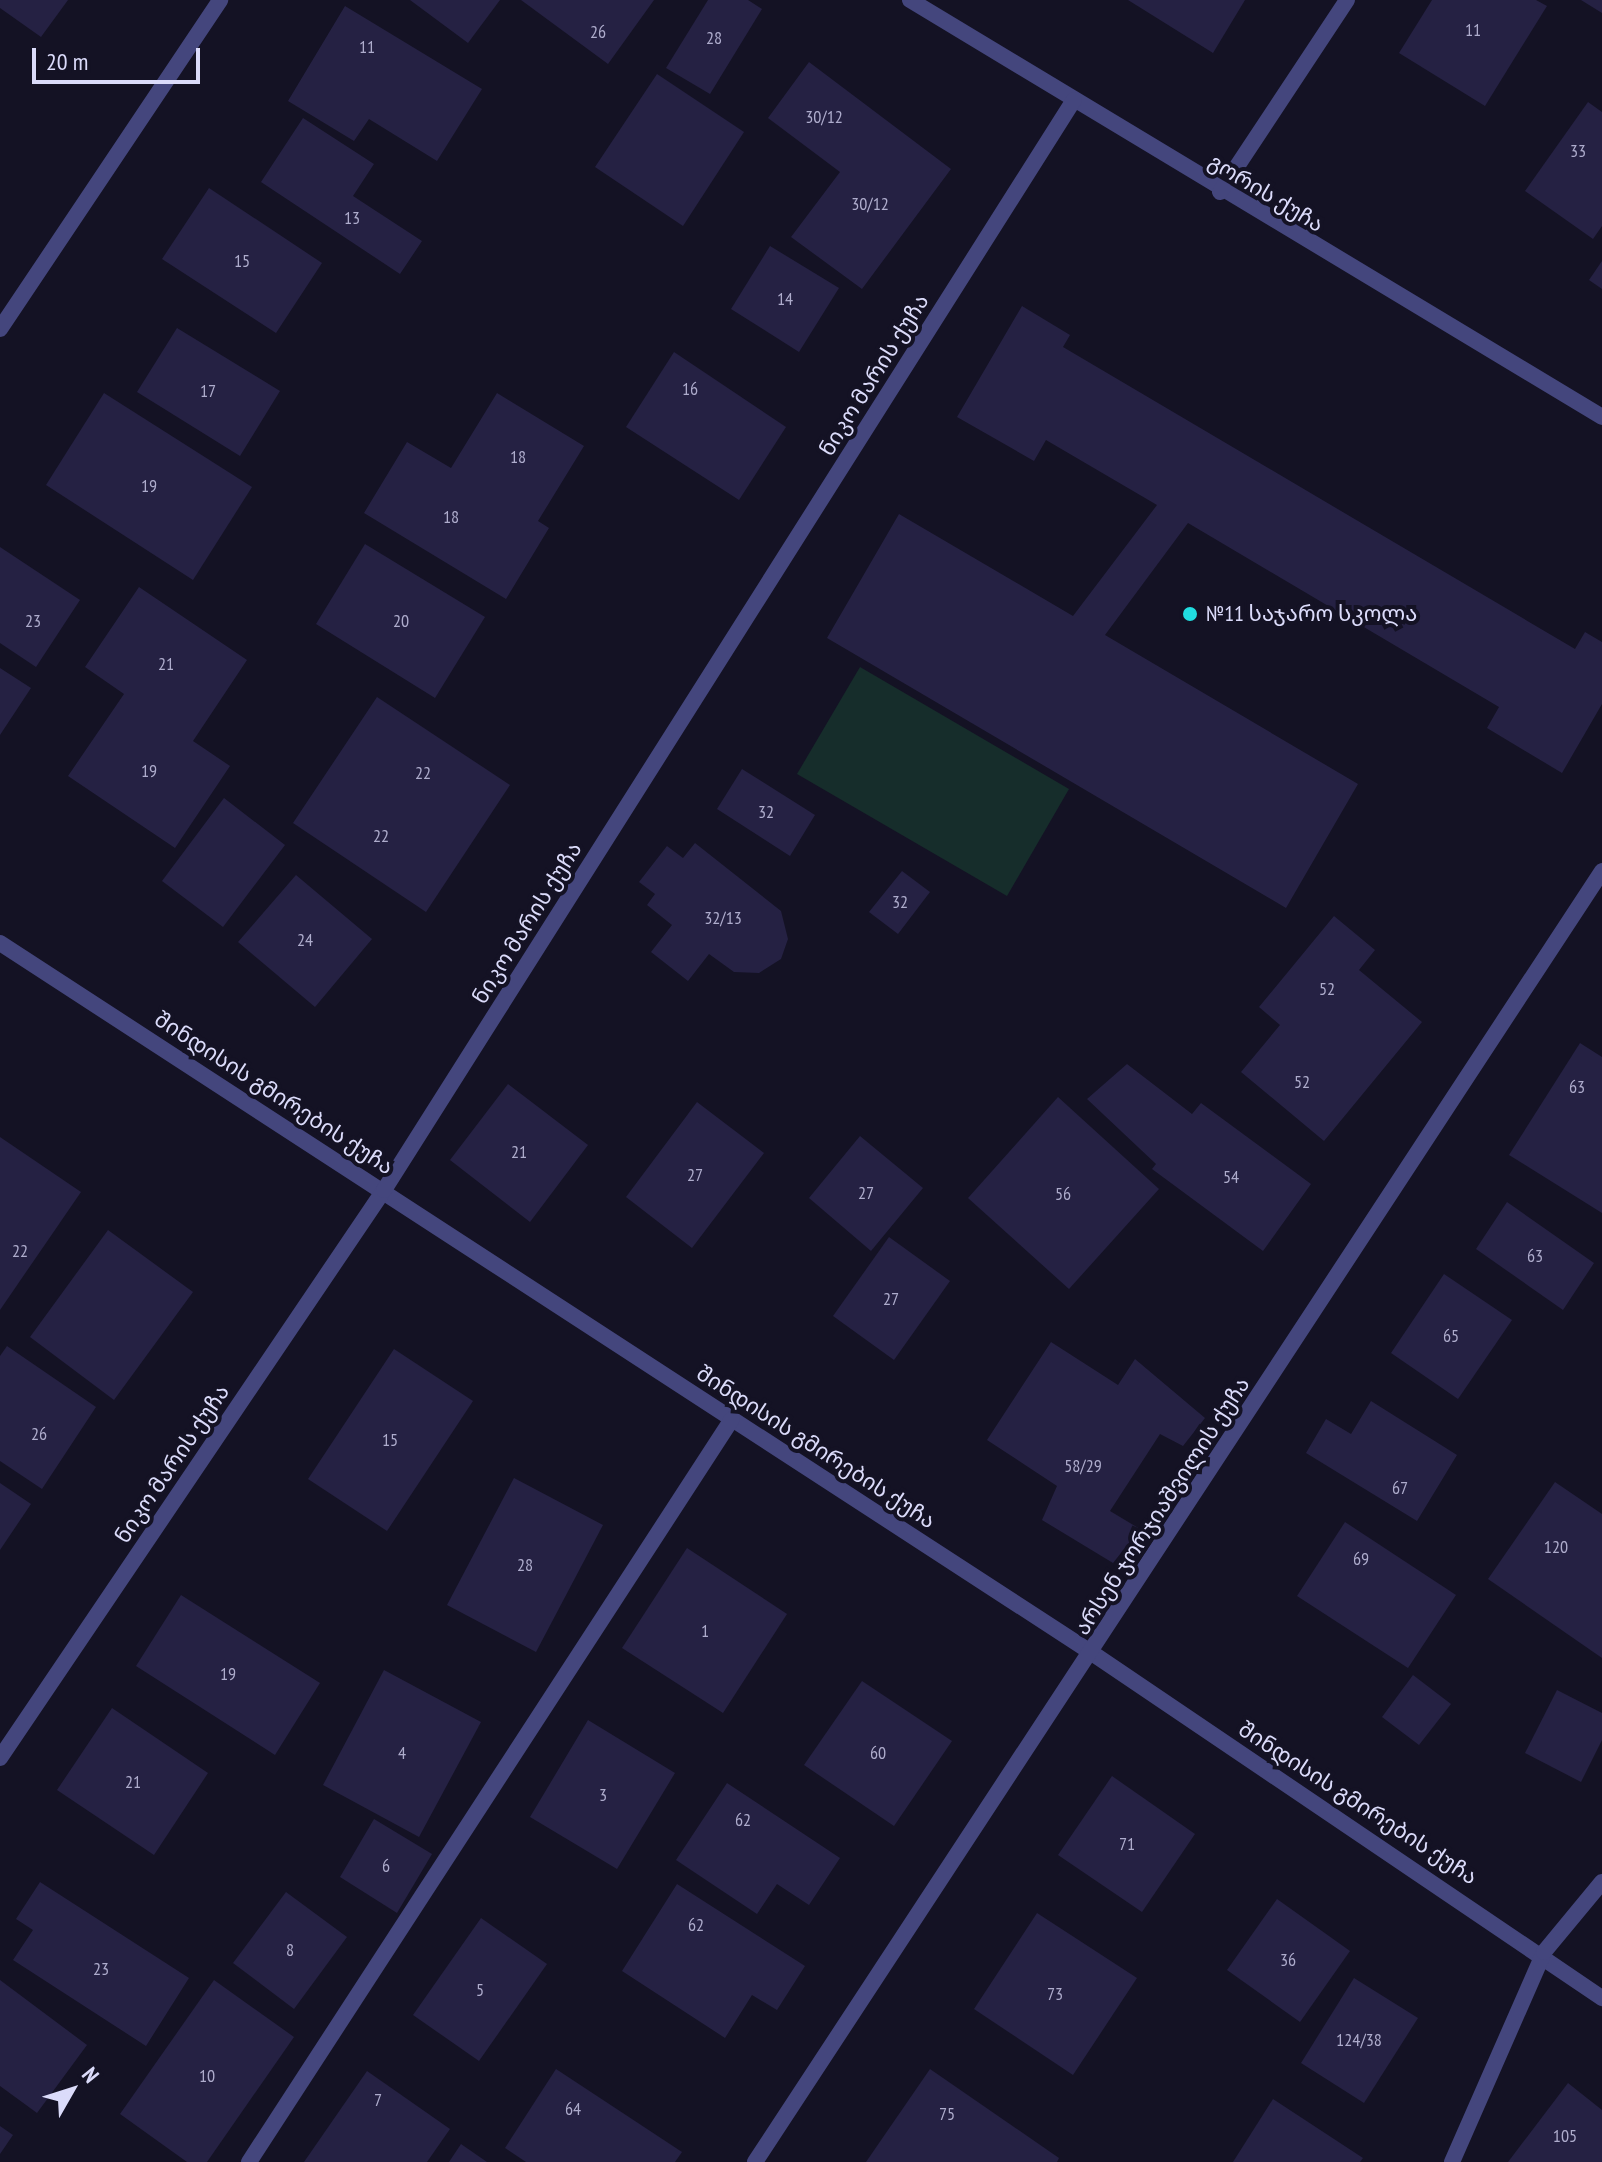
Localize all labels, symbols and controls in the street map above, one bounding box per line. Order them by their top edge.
house number: 11 [1465,19,1481,41]
house number: 26 [590,21,606,43]
house number: 28 [706,27,722,49]
scale bar [36,32,204,82]
house number: 11 [359,36,375,58]
text: 20 m [46,46,88,77]
house number: 30/12 [805,106,843,128]
house number: 33 [1570,140,1586,162]
street label: გორის ქუჩა [1203,148,1329,238]
house number: 30/12 [851,193,889,215]
house number: 13 [344,207,360,229]
house number: 15 [234,250,250,272]
house number: 14 [777,288,793,310]
street label: ნიკო მარის ქუჩა [814,289,934,461]
house number: 16 [682,378,698,400]
house number: 17 [200,380,216,402]
house number: 18 [510,446,526,468]
house number: 19 [141,475,157,497]
house number: 18 [443,506,459,528]
place label: №11 საჯარო სკოლა [1206,601,1417,627]
marker: №11 საჯარო სკოლა [1181,605,1199,623]
house number: 23 [25,610,41,632]
house number: 20 [393,610,409,632]
house number: 21 [158,653,174,675]
house number: 19 [141,760,157,782]
house number: 22 [415,762,431,784]
house number: 32 [758,801,774,823]
house number: 22 [373,825,389,847]
street label: ნიკო მარის ქუჩა [467,837,587,1009]
house number: 32 [892,891,908,913]
house number: 32/13 [704,907,742,929]
house number: 24 [297,929,313,951]
house number: 52 [1319,978,1335,1000]
street label: შინდისის გმირების ქუჩა [150,1006,398,1180]
house number: 52 [1294,1071,1310,1093]
house number: 63 [1569,1076,1585,1098]
house number: 21 [511,1141,527,1163]
house number: 27 [687,1164,703,1186]
house number: 54 [1223,1166,1239,1188]
house number: 27 [858,1182,874,1204]
house number: 56 [1055,1183,1071,1205]
house number: 22 [12,1240,28,1262]
house number: 63 [1527,1245,1543,1267]
house number: 27 [883,1288,899,1310]
house number: 65 [1443,1325,1459,1347]
street label: შინდისის გმირების ქუჩა [692,1360,940,1534]
street label: არსენ ჯორჯიაშვილის ქუჩა [1069,1372,1255,1640]
street label: ნიკო მარის ქუჩა [109,1380,235,1548]
house number: 26 [31,1423,47,1445]
house number: 15 [382,1429,398,1451]
house number: 58/29 [1064,1455,1102,1477]
house number: 67 [1392,1477,1408,1499]
house number: 120 [1544,1536,1568,1558]
house number: 69 [1353,1548,1369,1570]
house number: 28 [517,1554,533,1576]
house number: 1 [701,1620,709,1642]
house number: 19 [220,1663,236,1685]
street label: შინდისის გმირების ქუჩა [1234,1716,1482,1890]
house number: 4 [398,1742,406,1764]
house number: 60 [870,1742,886,1764]
house number: 21 [125,1771,141,1793]
house number: 3 [599,1784,607,1806]
house number: 62 [735,1809,751,1831]
house number: 71 [1119,1833,1135,1855]
house number: 6 [382,1855,390,1877]
house number: 62 [688,1914,704,1936]
house number: 8 [286,1939,294,1961]
house number: 36 [1280,1949,1296,1971]
house number: 23 [93,1958,109,1980]
house number: 5 [476,1979,484,2001]
house number: 73 [1047,1983,1063,2005]
house number: 124/38 [1336,2029,1382,2051]
north arrow [32,2050,112,2130]
text: N [76,2061,105,2088]
house number: 10 [199,2065,215,2087]
house number: 7 [374,2089,382,2111]
house number: 64 [565,2098,581,2120]
house number: 75 [939,2103,955,2125]
house number: 105 [1553,2125,1577,2147]

